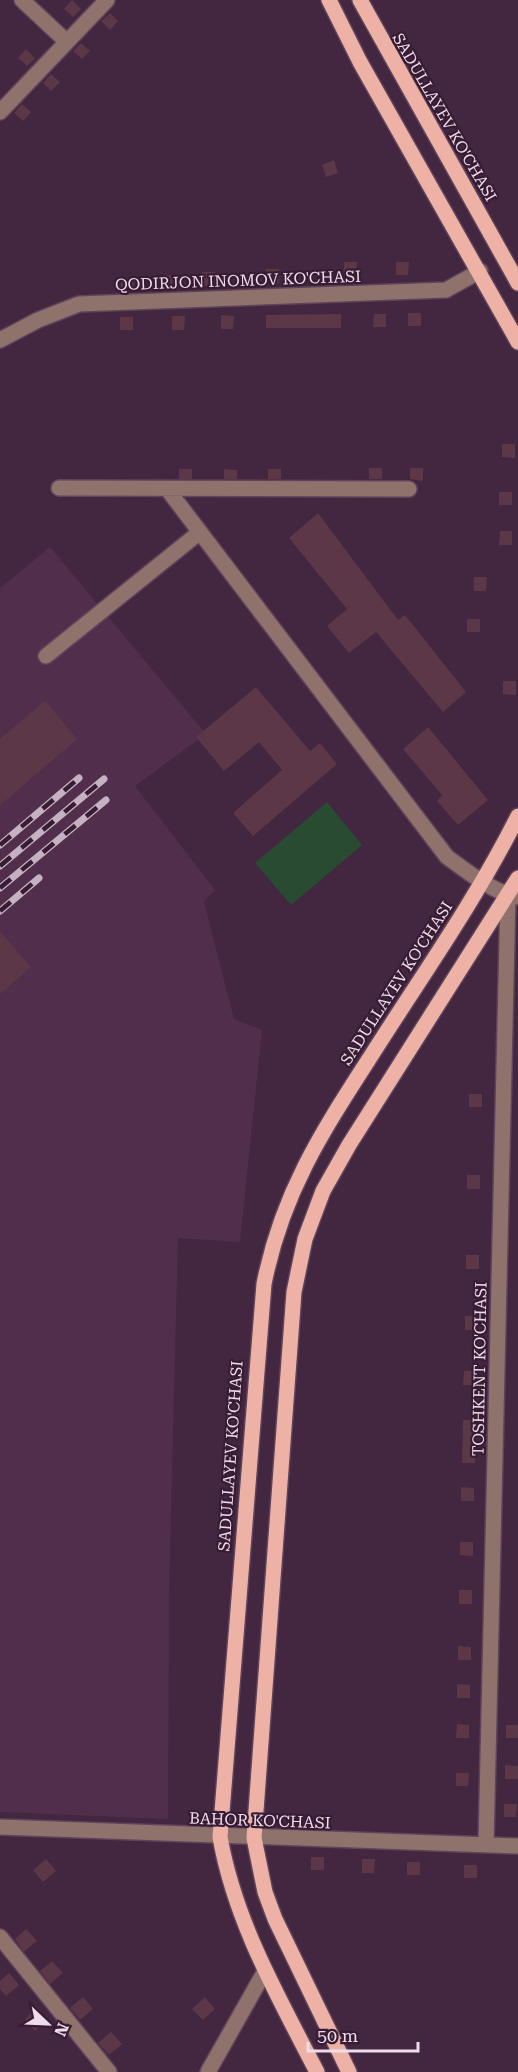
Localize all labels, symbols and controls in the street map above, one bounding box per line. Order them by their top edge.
street label: SADULLAYEV KO'CHASI [389,30,501,205]
street label: QODIRJON INOMOV KO'CHASI [115,267,361,294]
street label: SADULLAYEV KO'CHASI [336,898,456,1069]
street label: TOSHKENT KO'CHASI [468,1282,491,1456]
street label: SADULLAYEV KO'CHASI [214,1360,247,1552]
street label: BAHOR KO'CHASI [189,1809,331,1832]
north arrow [18,1994,78,2054]
scale bar [308,2015,418,2053]
text: N [50,2020,73,2039]
text: 50 m [317,2025,358,2046]

